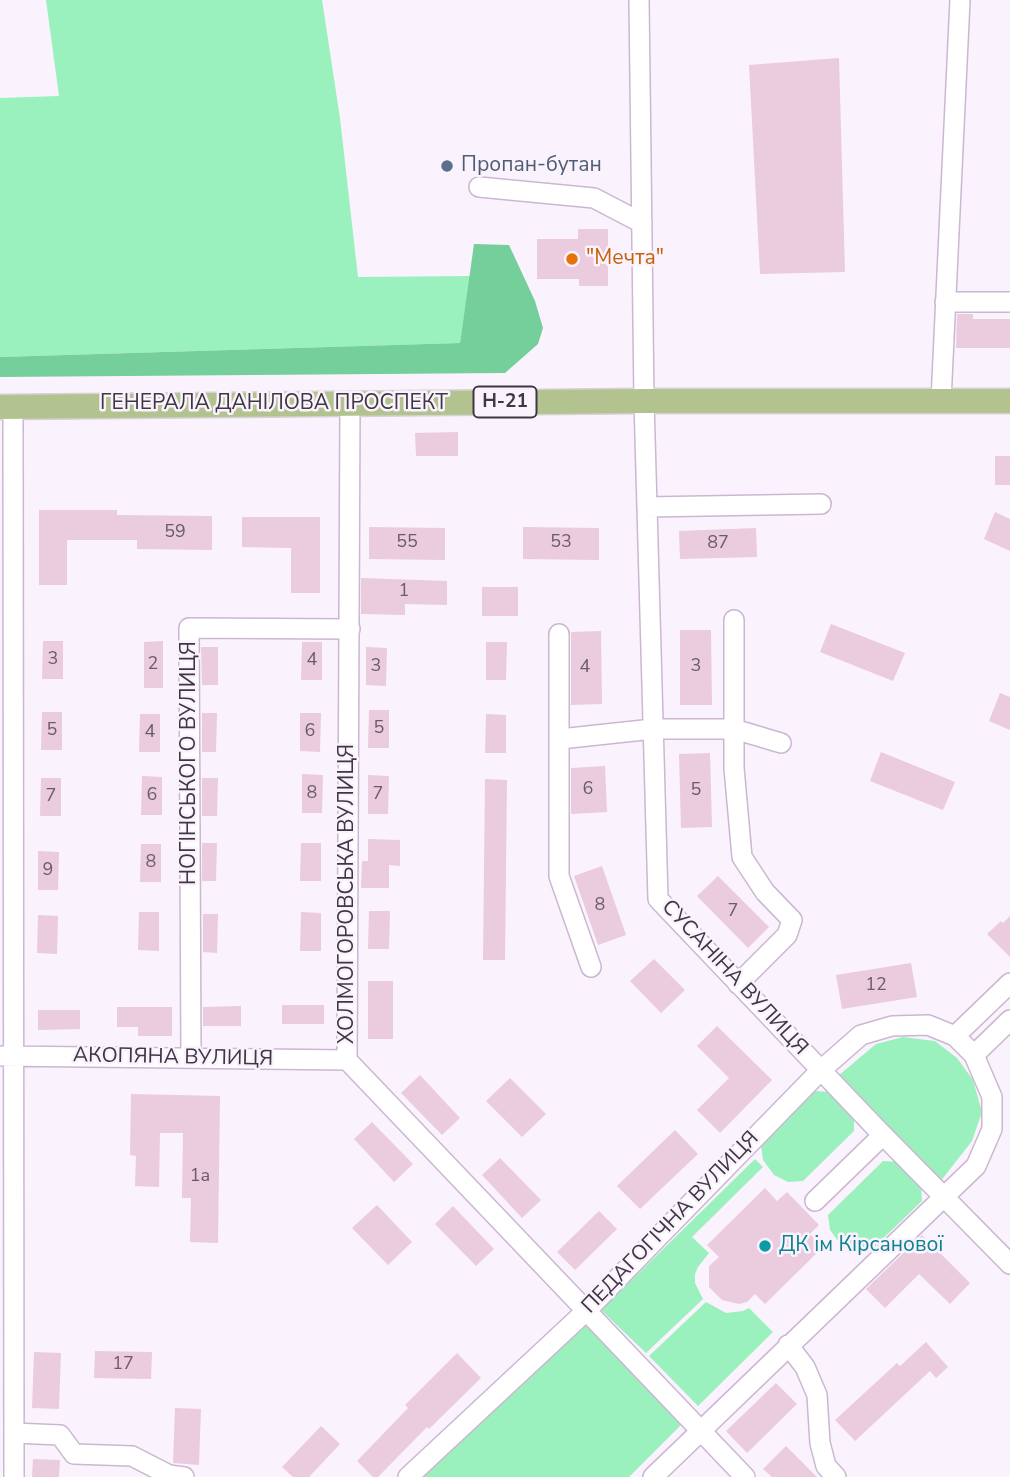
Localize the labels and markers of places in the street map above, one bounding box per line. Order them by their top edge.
place label: Пропан-бутан [461,153,602,179]
marker: Пропан-бутан [439,158,455,174]
place label: "Мечта" [586,246,664,272]
marker: "Мечта" [564,251,580,267]
place label: ДК ім Кірсанової [779,1233,943,1259]
marker: ДК ім Кірсанової [757,1238,773,1254]

